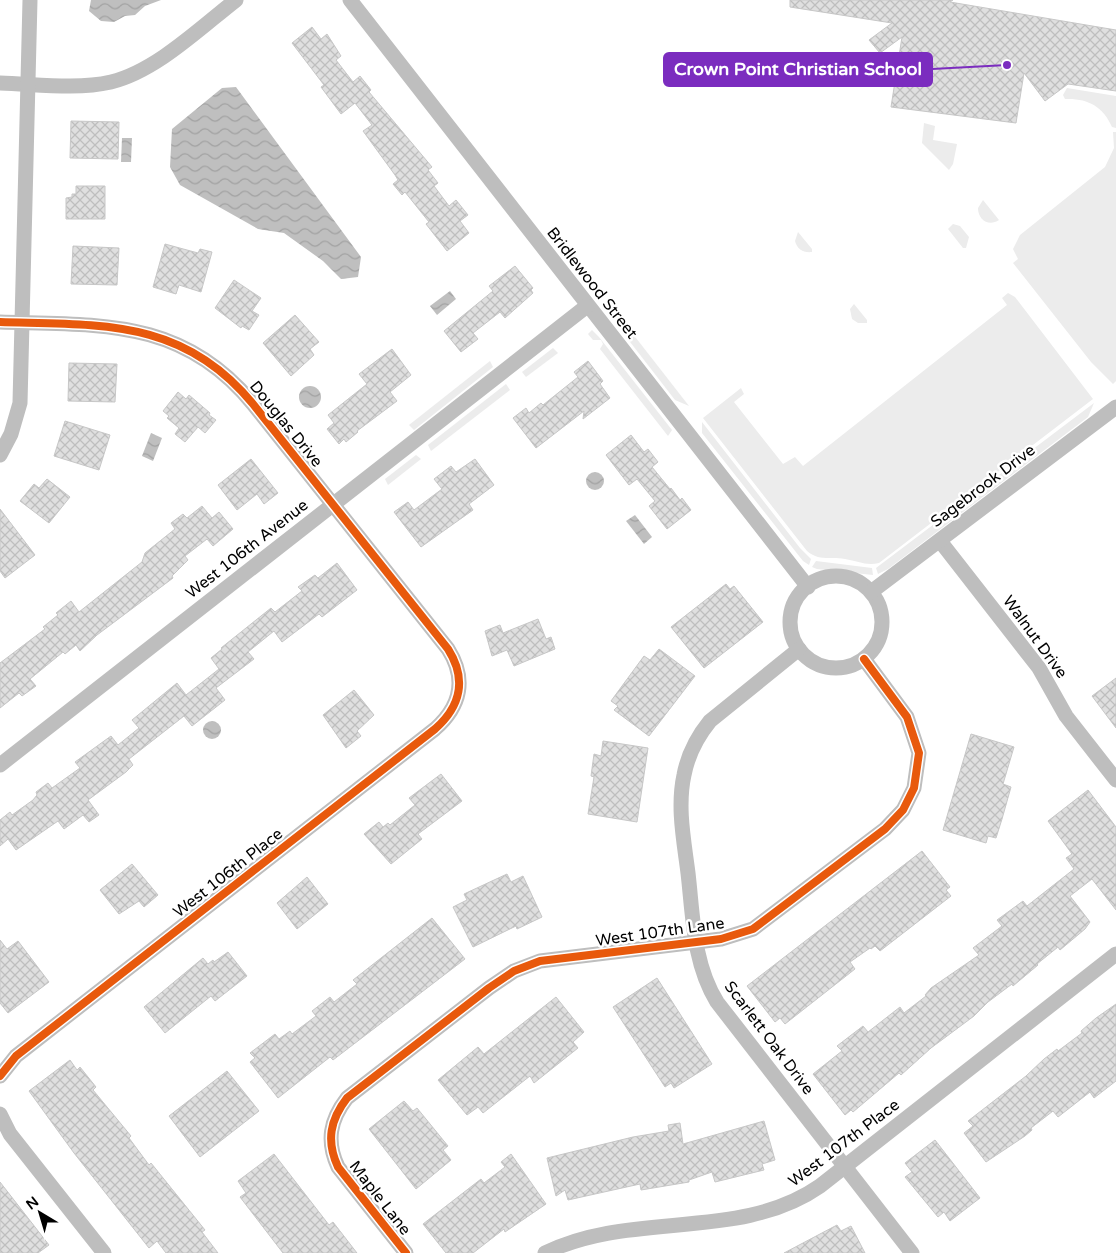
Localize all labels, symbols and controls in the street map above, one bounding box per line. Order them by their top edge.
callout: Crown Point Christian School [664,53,932,86]
text: Crown Point Christian School [674,58,922,80]
street label: Bridlewood Street [542,223,642,343]
street label: Douglas Drive [245,377,327,471]
street label: Sagebrook Drive [927,440,1039,532]
street label: West 106th Avenue [182,495,312,603]
street label: Walnut Drive [998,592,1072,682]
street label: West 106th Place [169,824,287,922]
street label: West 107th Lane [594,913,726,951]
street label: Scarlett Oak Drive [720,977,818,1099]
street label: West 107th Place [785,1095,903,1191]
street label: Maple Lane [345,1157,415,1239]
north arrow [15,1188,65,1238]
text: N [23,1193,42,1213]

